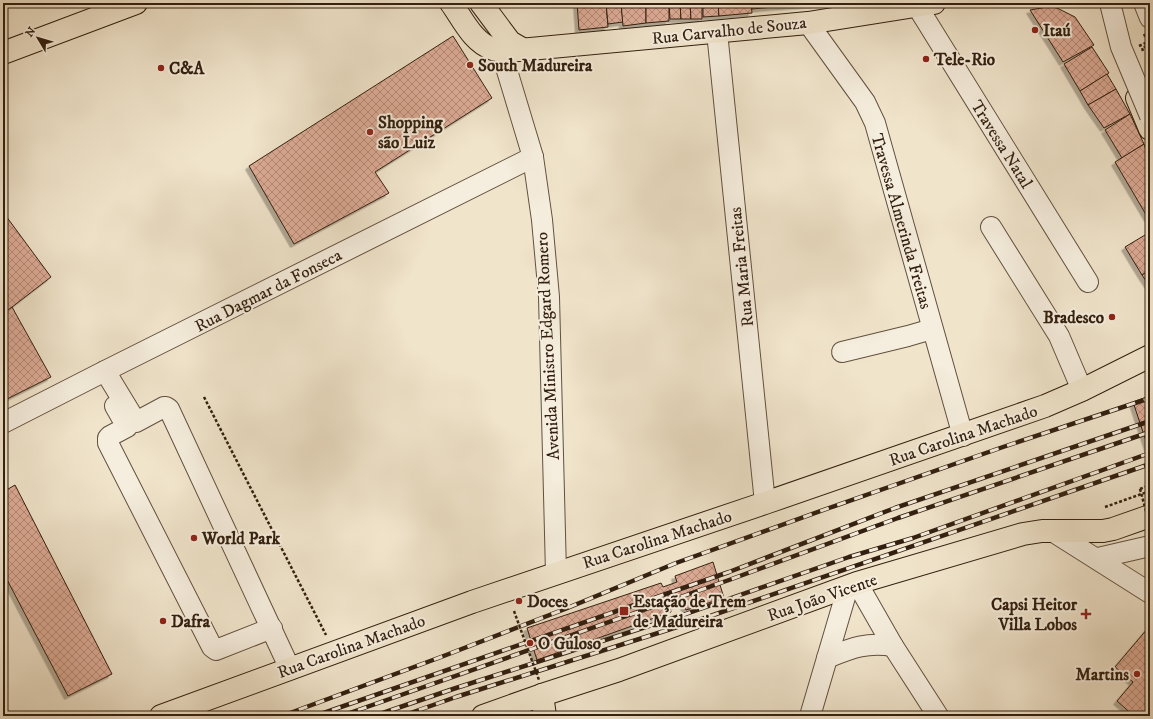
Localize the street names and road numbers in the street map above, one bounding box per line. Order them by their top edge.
street label: Rua Carvalho de Souza [651,12,808,50]
street label: Travessa Natal [965,96,1037,193]
street label: Travessa Almerinda Freitas [865,131,937,312]
street label: Rua Maria Freitas [725,206,759,328]
street label: Avenida Ministro Edgard Romero [531,231,565,461]
street label: Rua Dagmar da Fonseca [191,244,346,337]
street label: Rua Carolina Machado [886,400,1040,472]
street label: Rua Carolina Machado [580,505,735,574]
street label: Rua João Vicente [764,569,880,627]
street label: Rua Carolina Machado [274,610,428,684]

